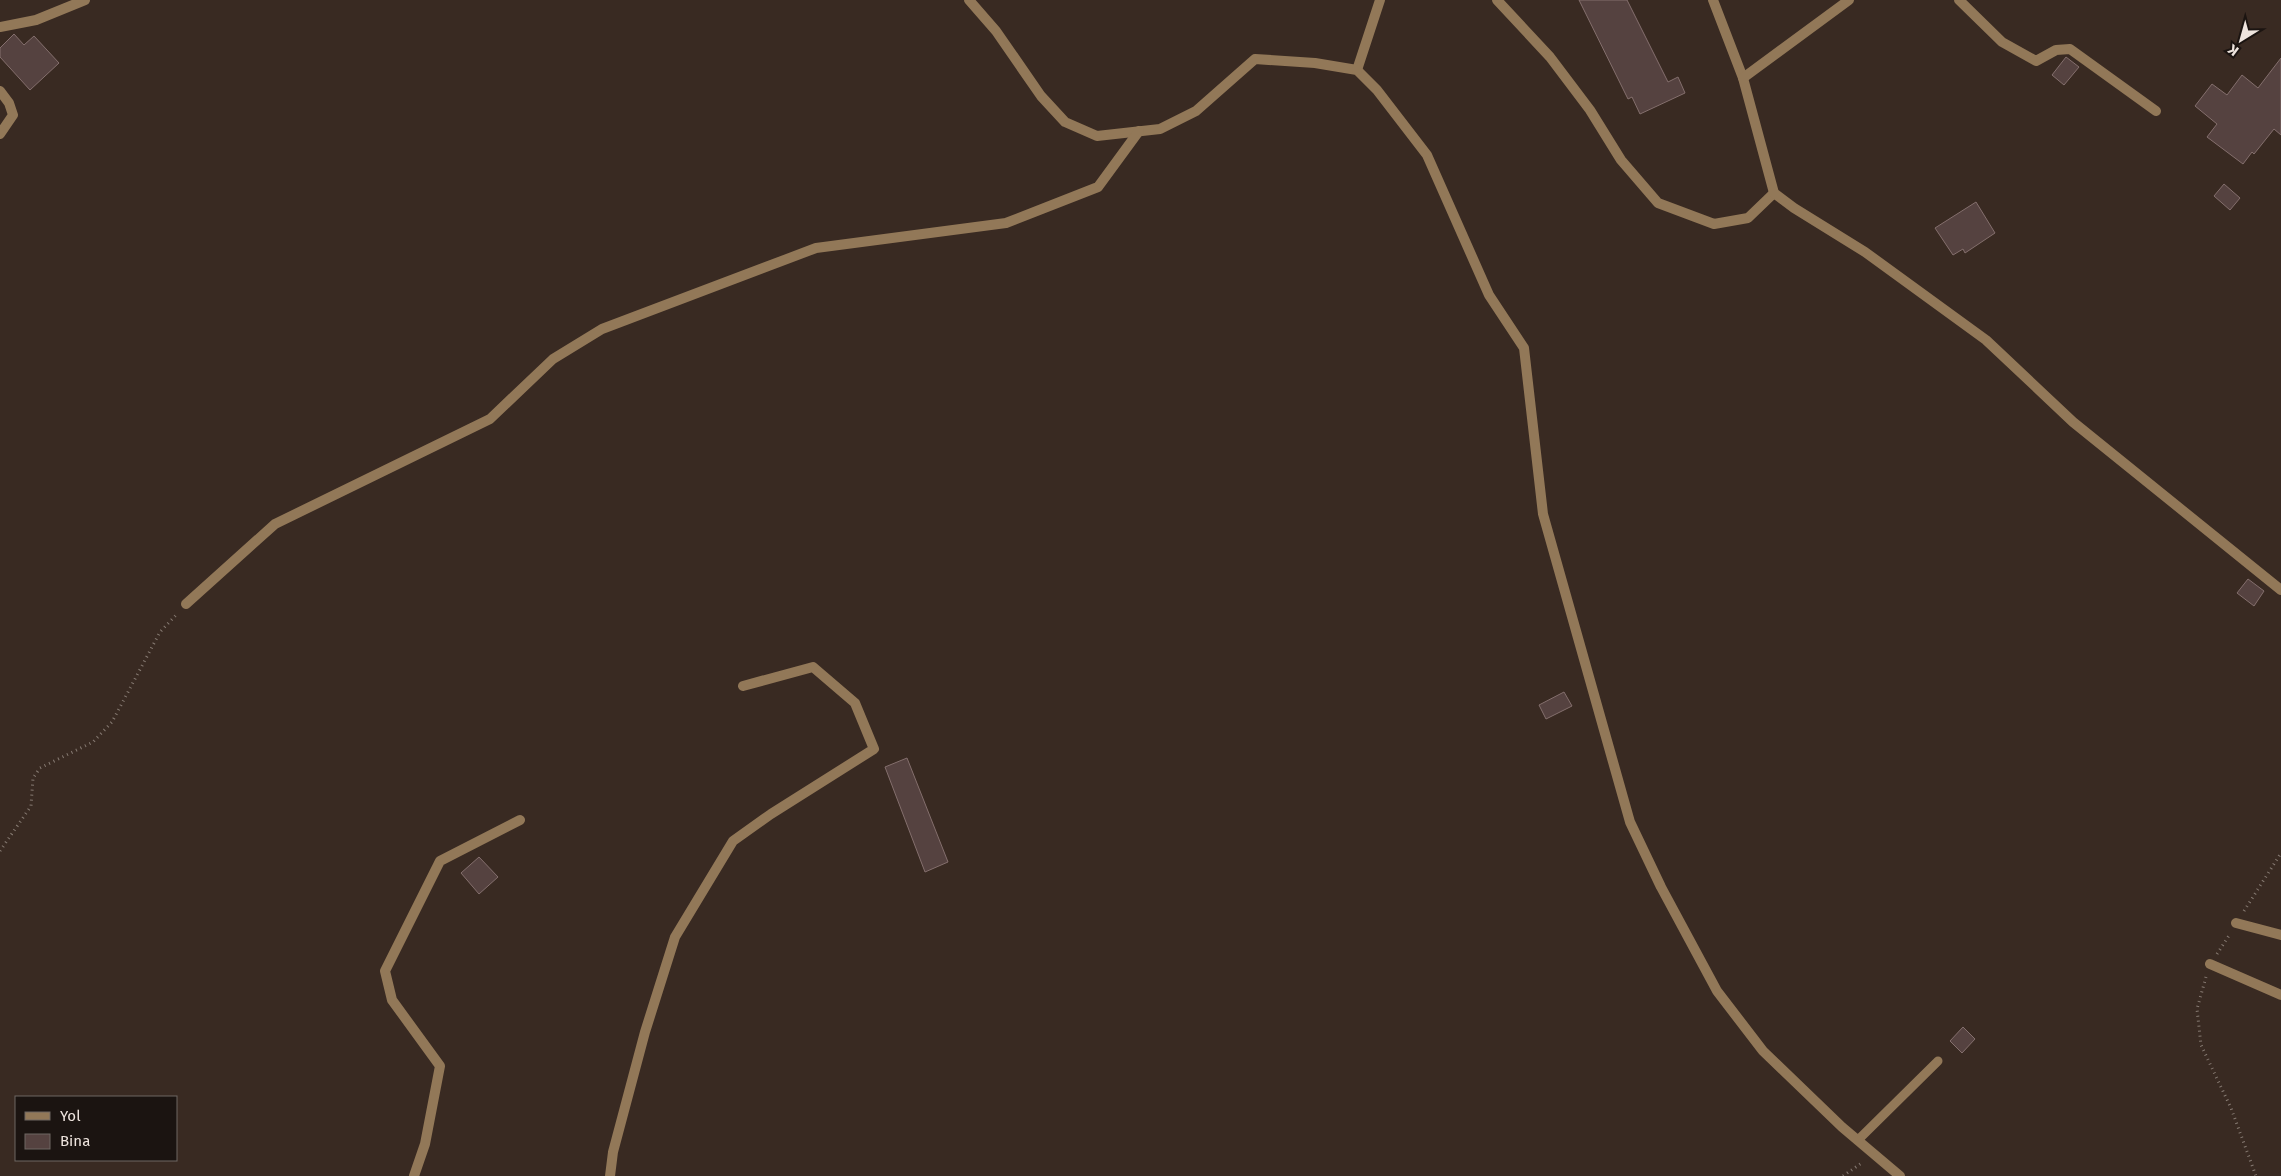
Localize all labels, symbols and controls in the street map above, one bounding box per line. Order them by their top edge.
north arrow [2216,15,2266,65]
text: K [2224,40,2242,59]
legend [15,1096,178,1161]
text: Yol [60,1107,81,1125]
text: Bina [60,1132,90,1150]

